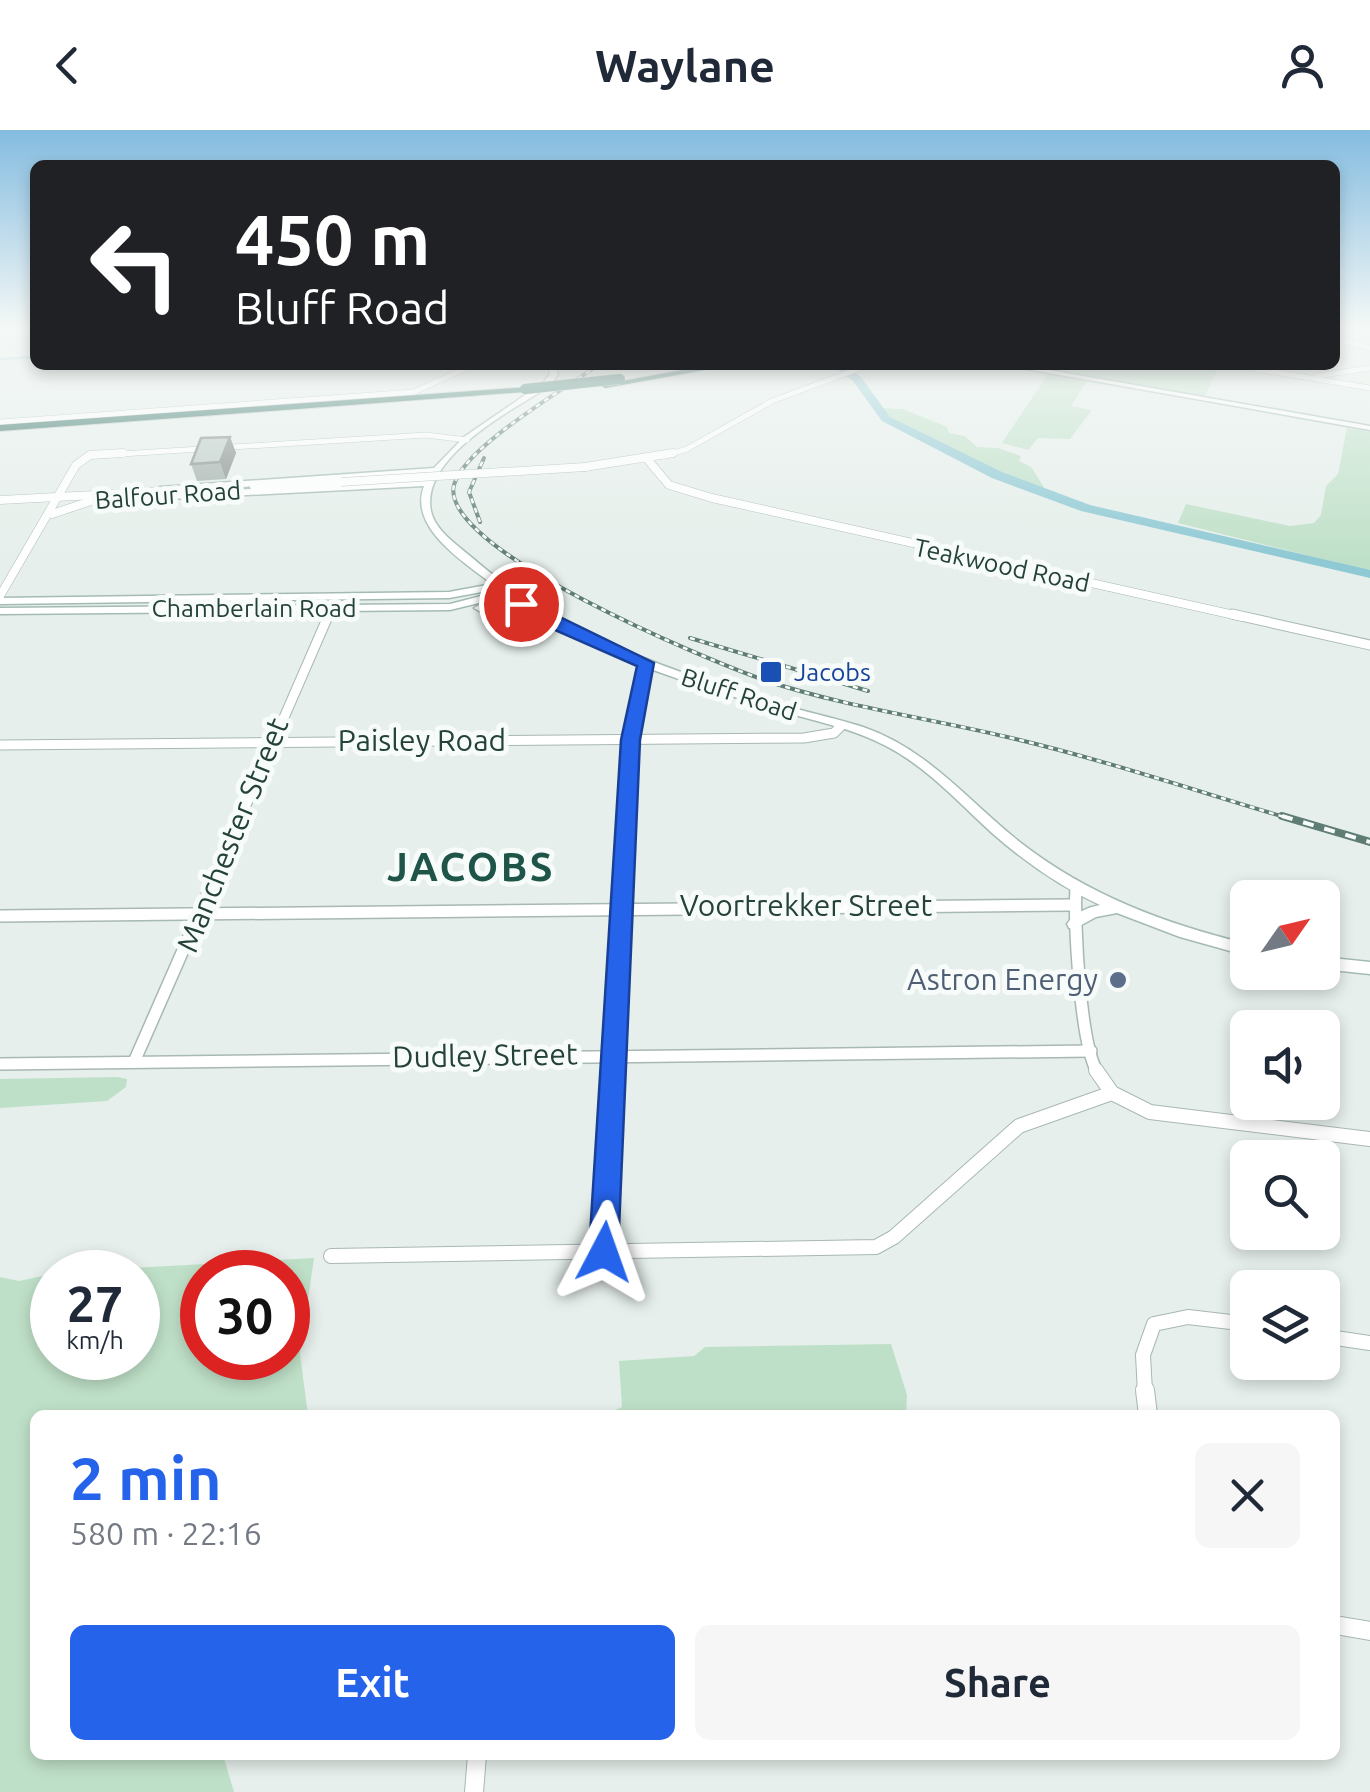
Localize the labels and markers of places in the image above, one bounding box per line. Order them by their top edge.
pin [479,562,564,647]
place label: Jacobs [794,658,871,686]
marker: Jacobs [758,659,784,685]
place label: Astron Energy [907,962,1098,996]
marker: Astron Energy [1107,969,1129,991]

